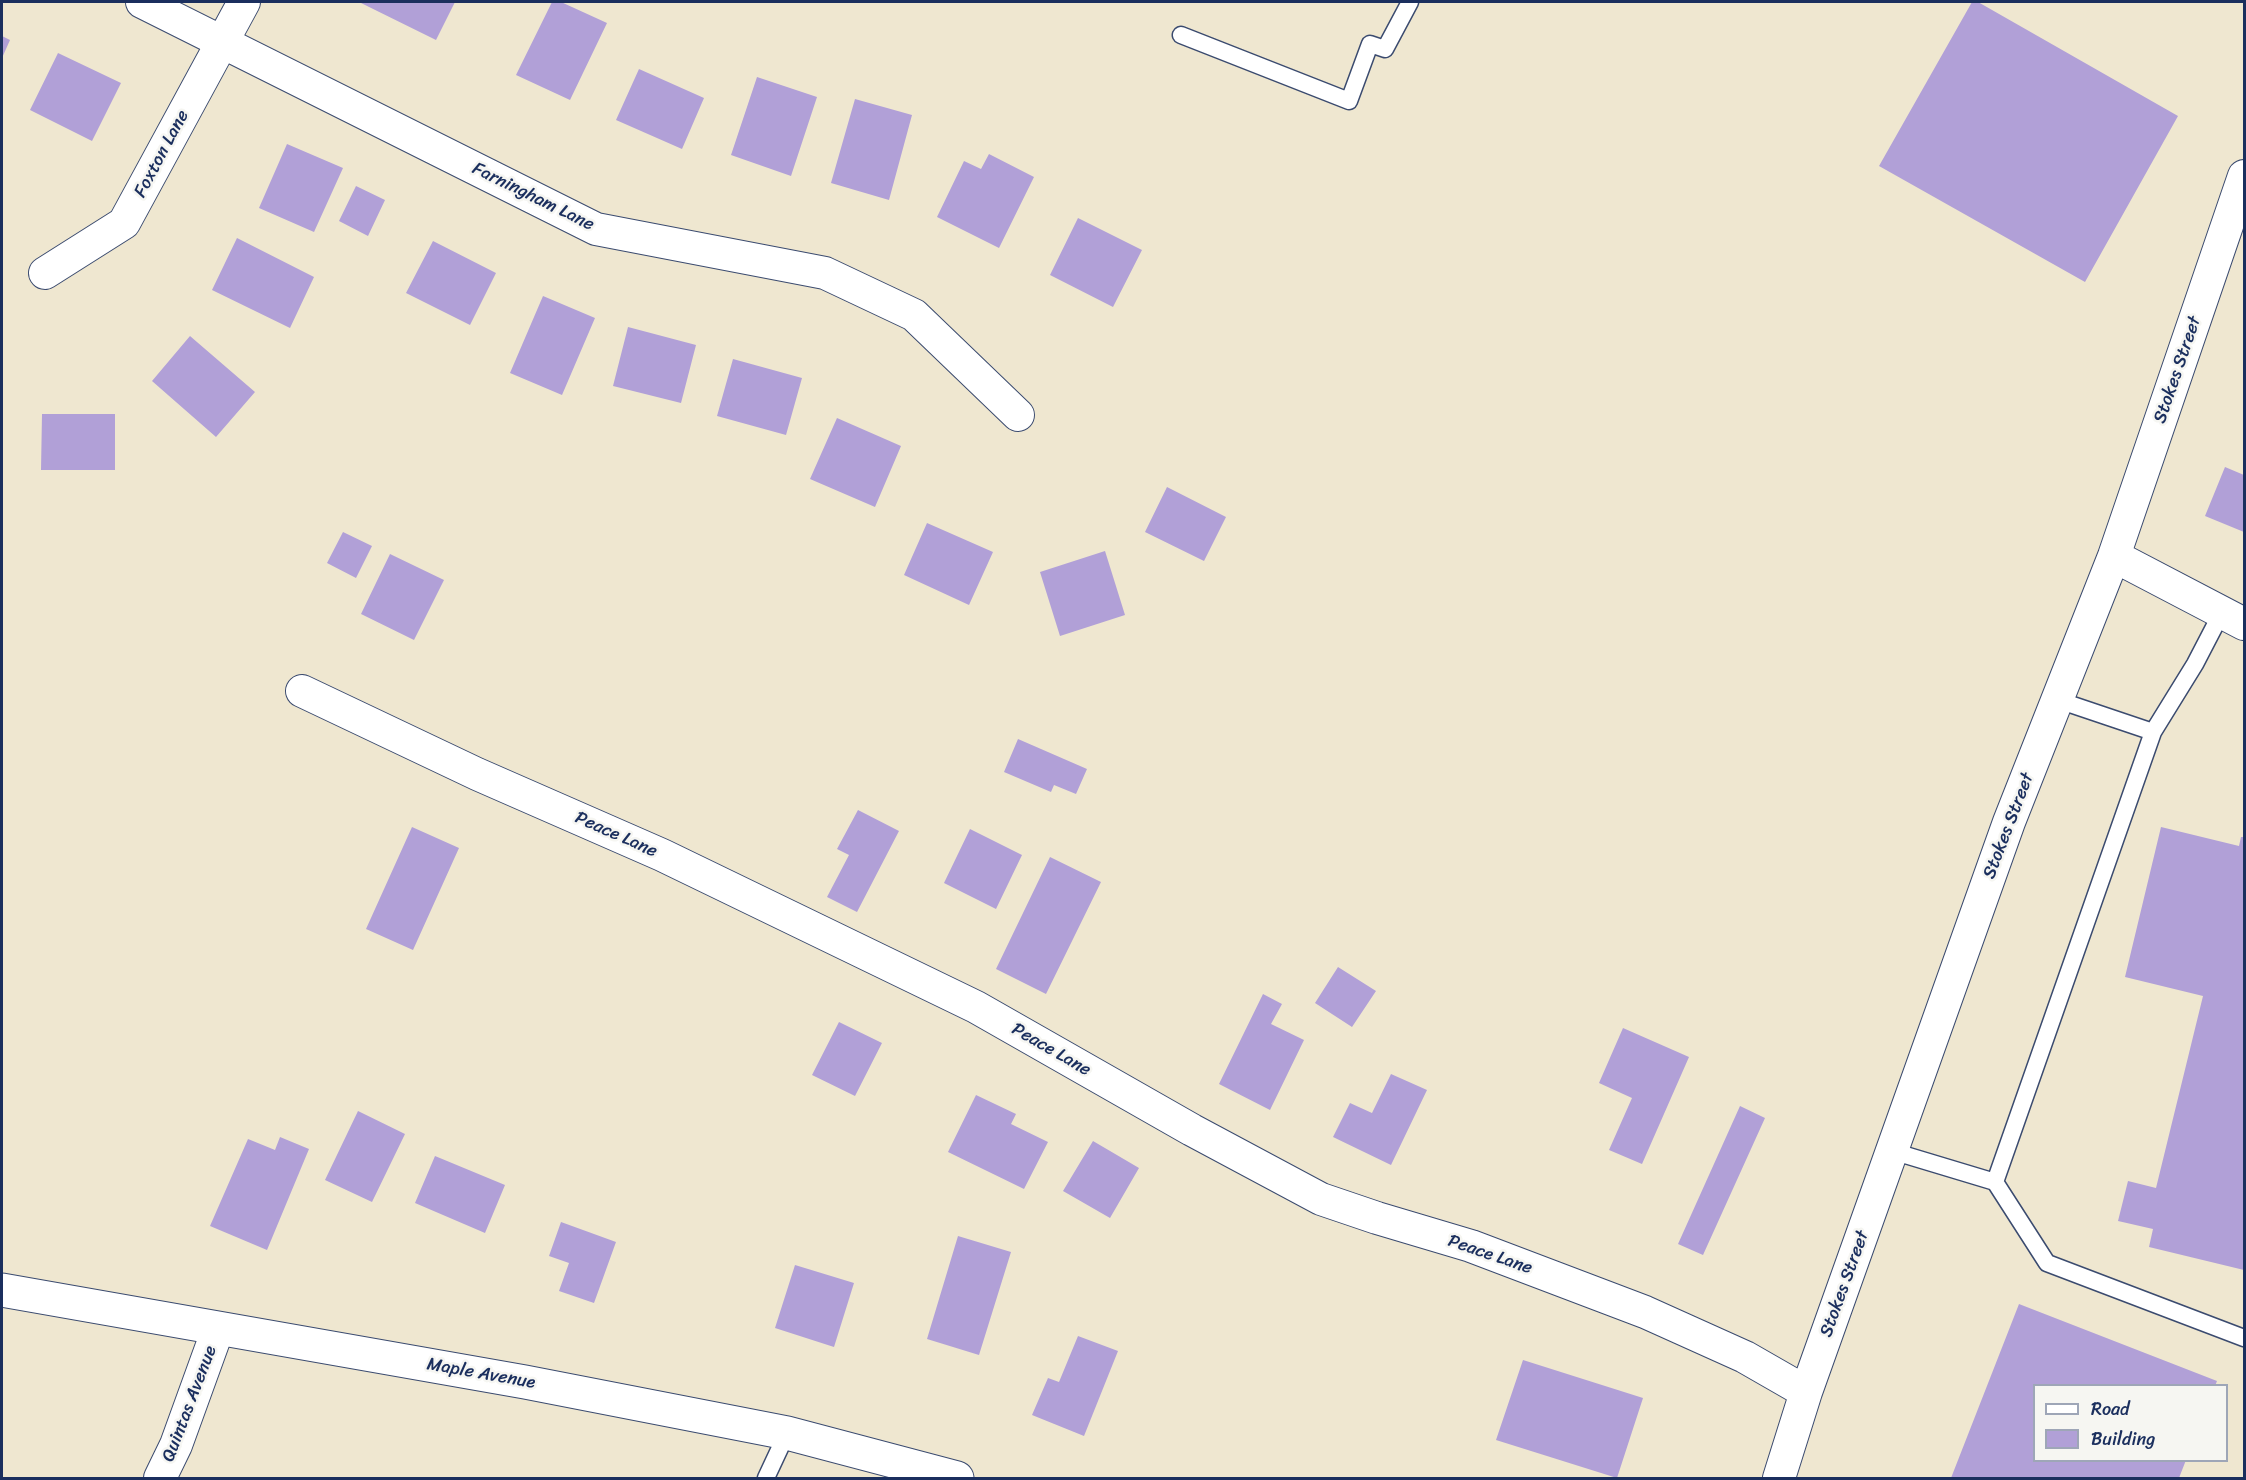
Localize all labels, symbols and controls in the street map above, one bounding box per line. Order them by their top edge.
street label: Foxton Lane [130,107,194,201]
street label: Farningham Lane [468,158,598,236]
street label: Stokes Street [2150,314,2206,426]
street label: Stokes Street [1979,770,2039,882]
street label: Peace Lane [571,807,661,863]
street label: Peace Lane [1008,1019,1094,1081]
street label: Stokes Street [1816,1228,1874,1340]
street label: Peace Lane [1445,1230,1535,1280]
street label: Quintas Avenue [158,1343,222,1465]
street label: Maple Avenue [425,1354,537,1394]
legend [2033,1384,2228,1462]
text: Road [2091,1393,2130,1425]
text: Building [2091,1423,2155,1455]

